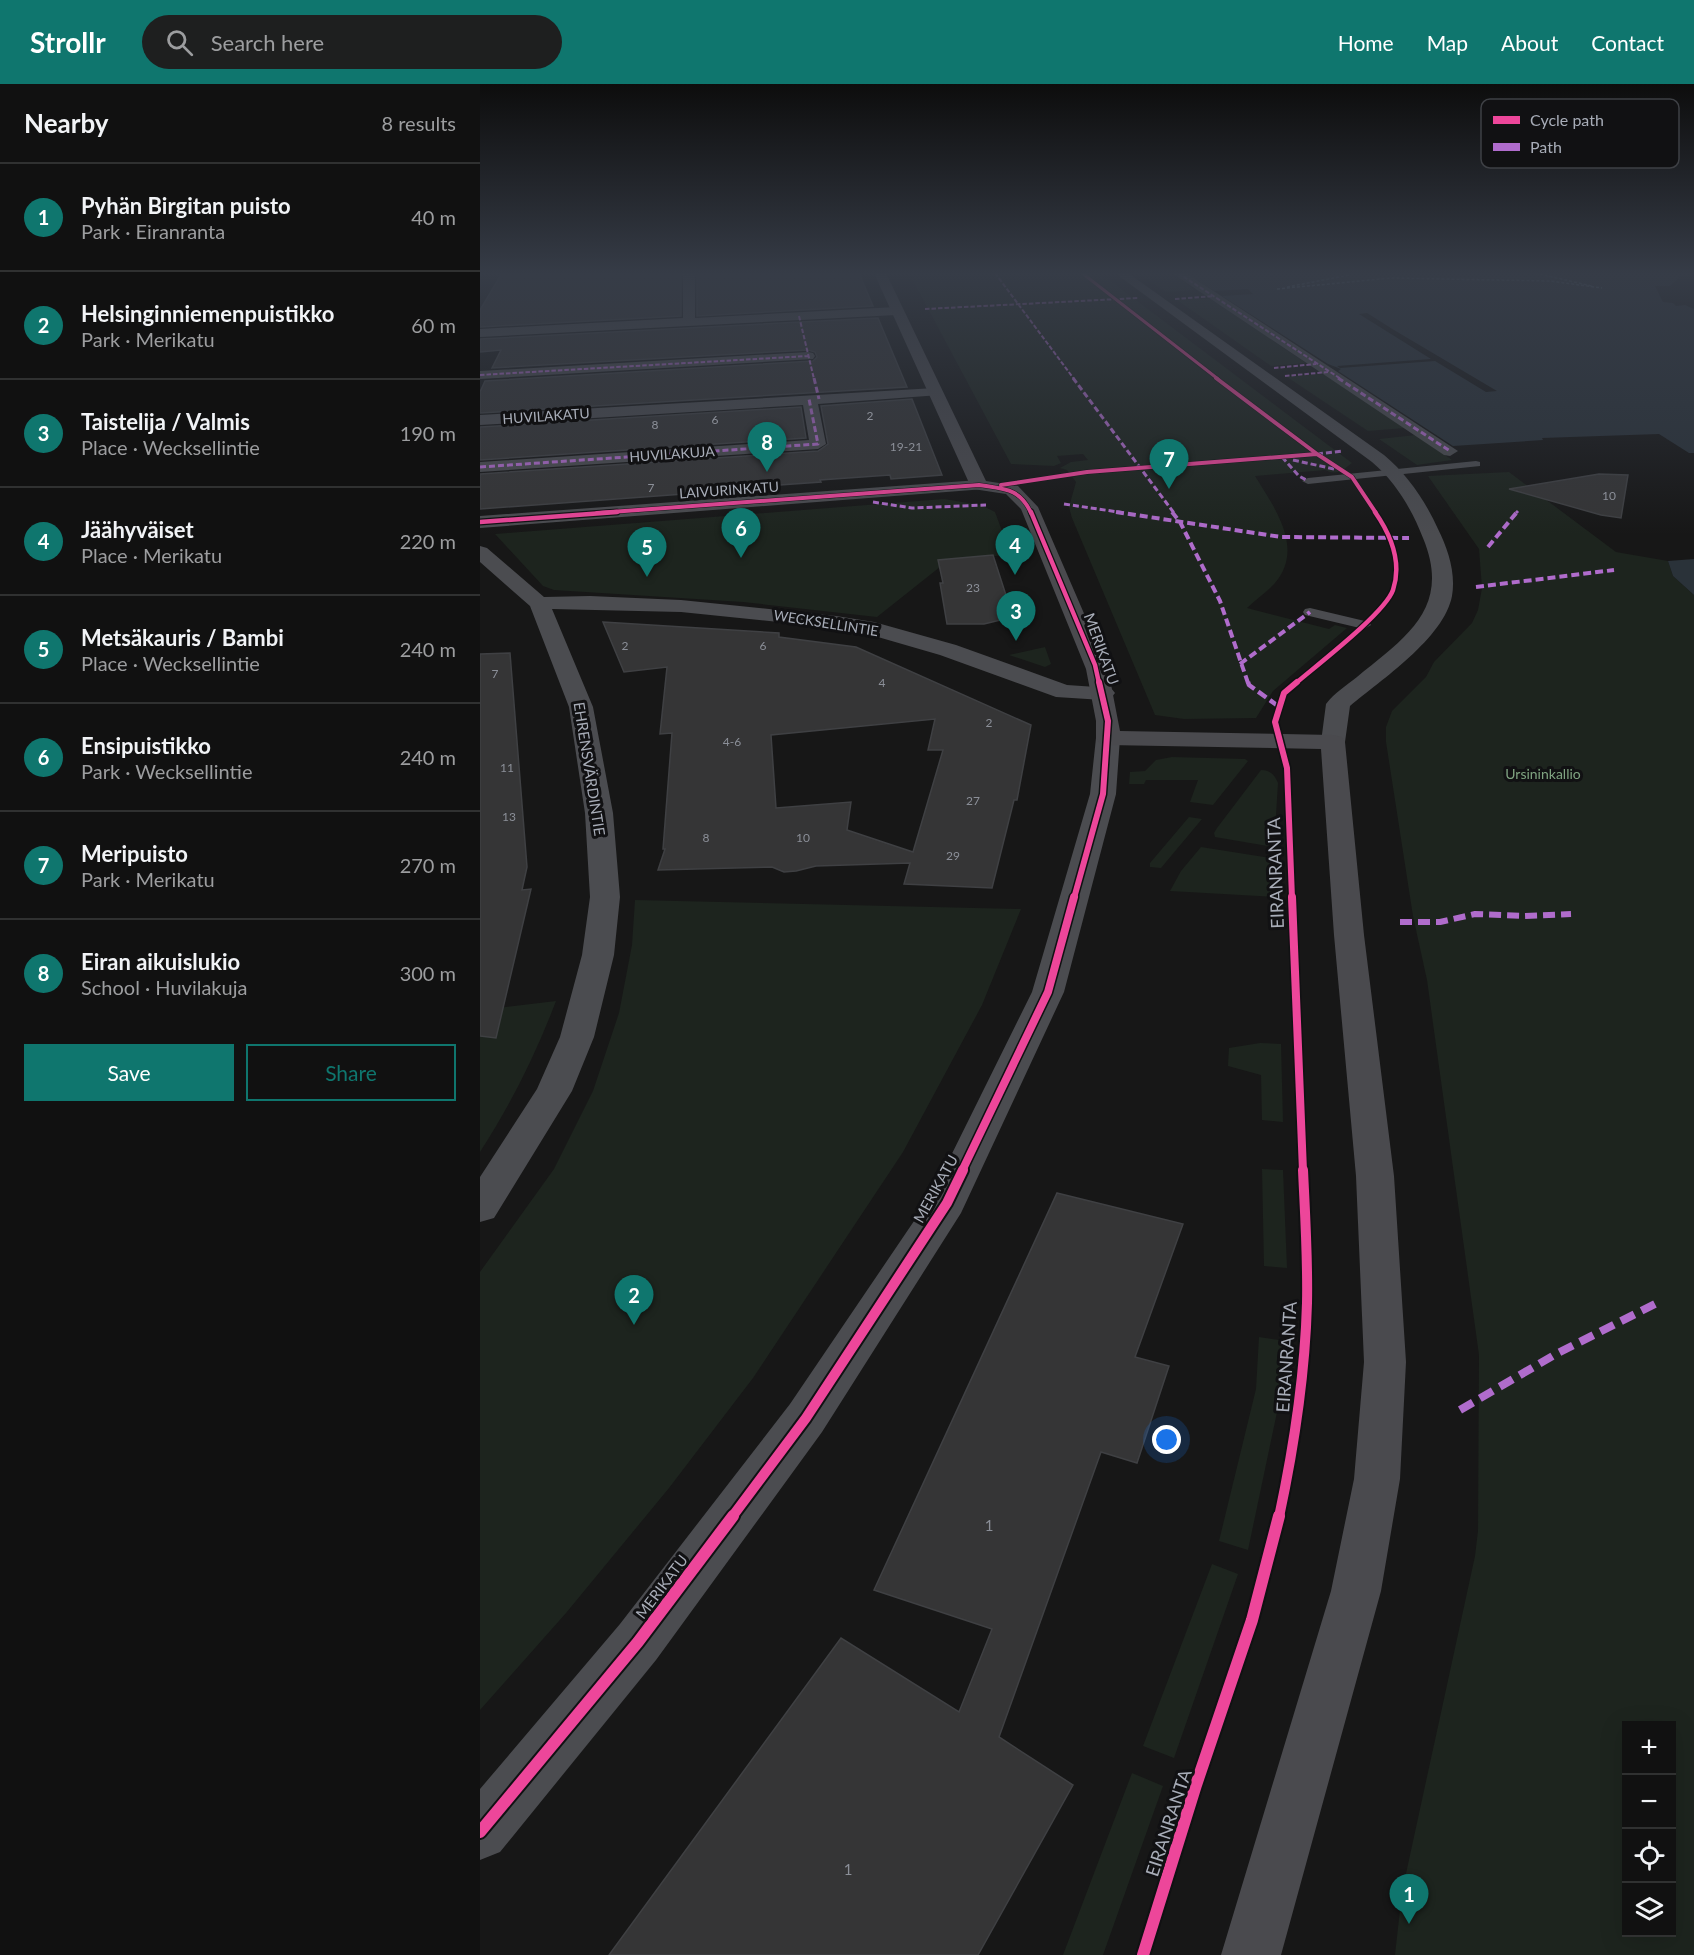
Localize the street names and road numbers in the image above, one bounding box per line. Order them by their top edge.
street label: HUVILAKATU [502,404,590,427]
street label: HUVILAKUJA [629,442,716,465]
street label: LAIVURINKATU [678,478,779,501]
street label: WECKSELLINTIE [772,606,880,639]
street label: MERIKATU [1081,610,1123,687]
street label: EHRENSVÄRDINTIE [571,701,609,837]
street label: EIRANRANTA [1262,816,1288,929]
street label: MERIKATU [909,1151,961,1226]
street label: EIRANRANTA [1271,1300,1301,1413]
street label: MERIKATU [631,1551,691,1622]
street label: EIRANRANTA [1140,1766,1196,1879]

